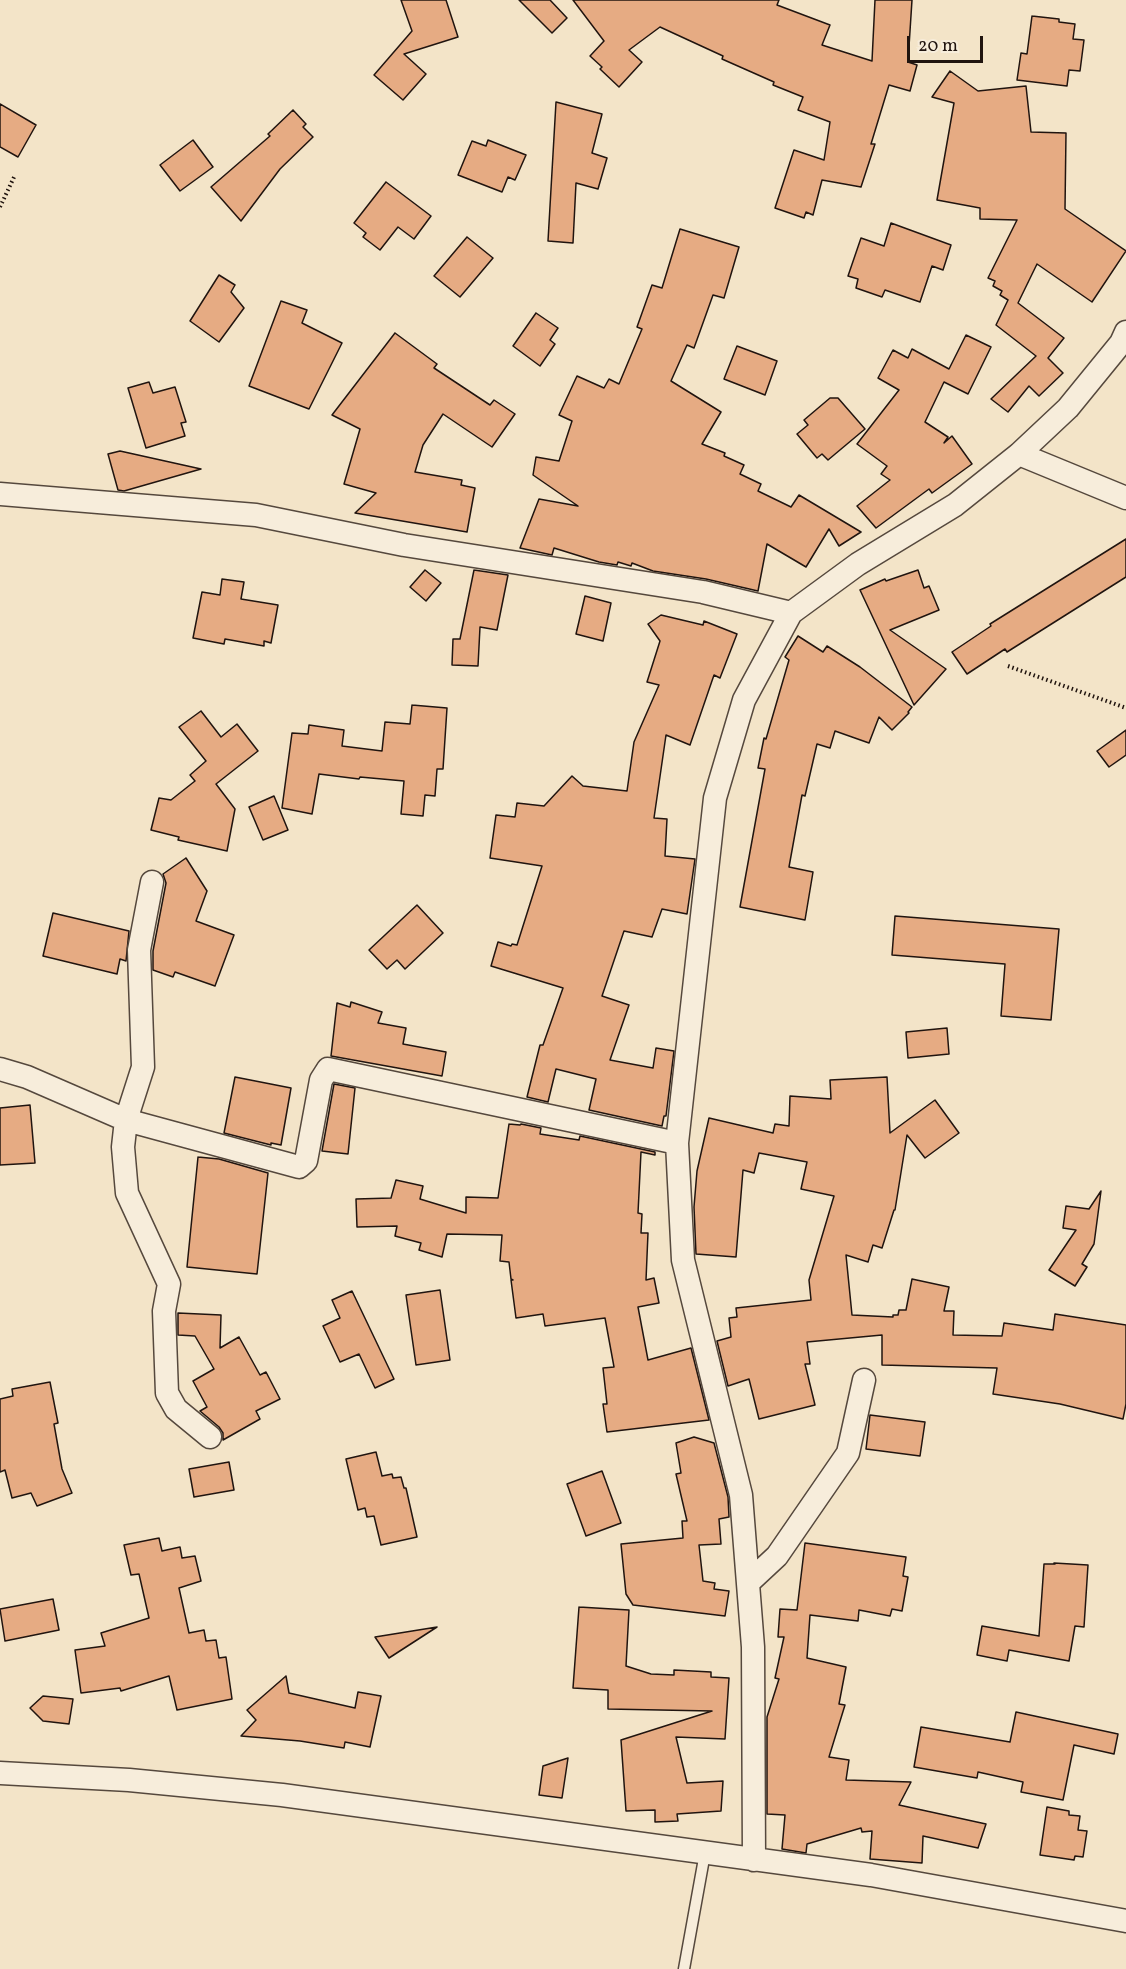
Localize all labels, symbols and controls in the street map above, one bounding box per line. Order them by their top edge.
scale bar [910,24,986,62]
text: 20 m [918,34,958,59]

